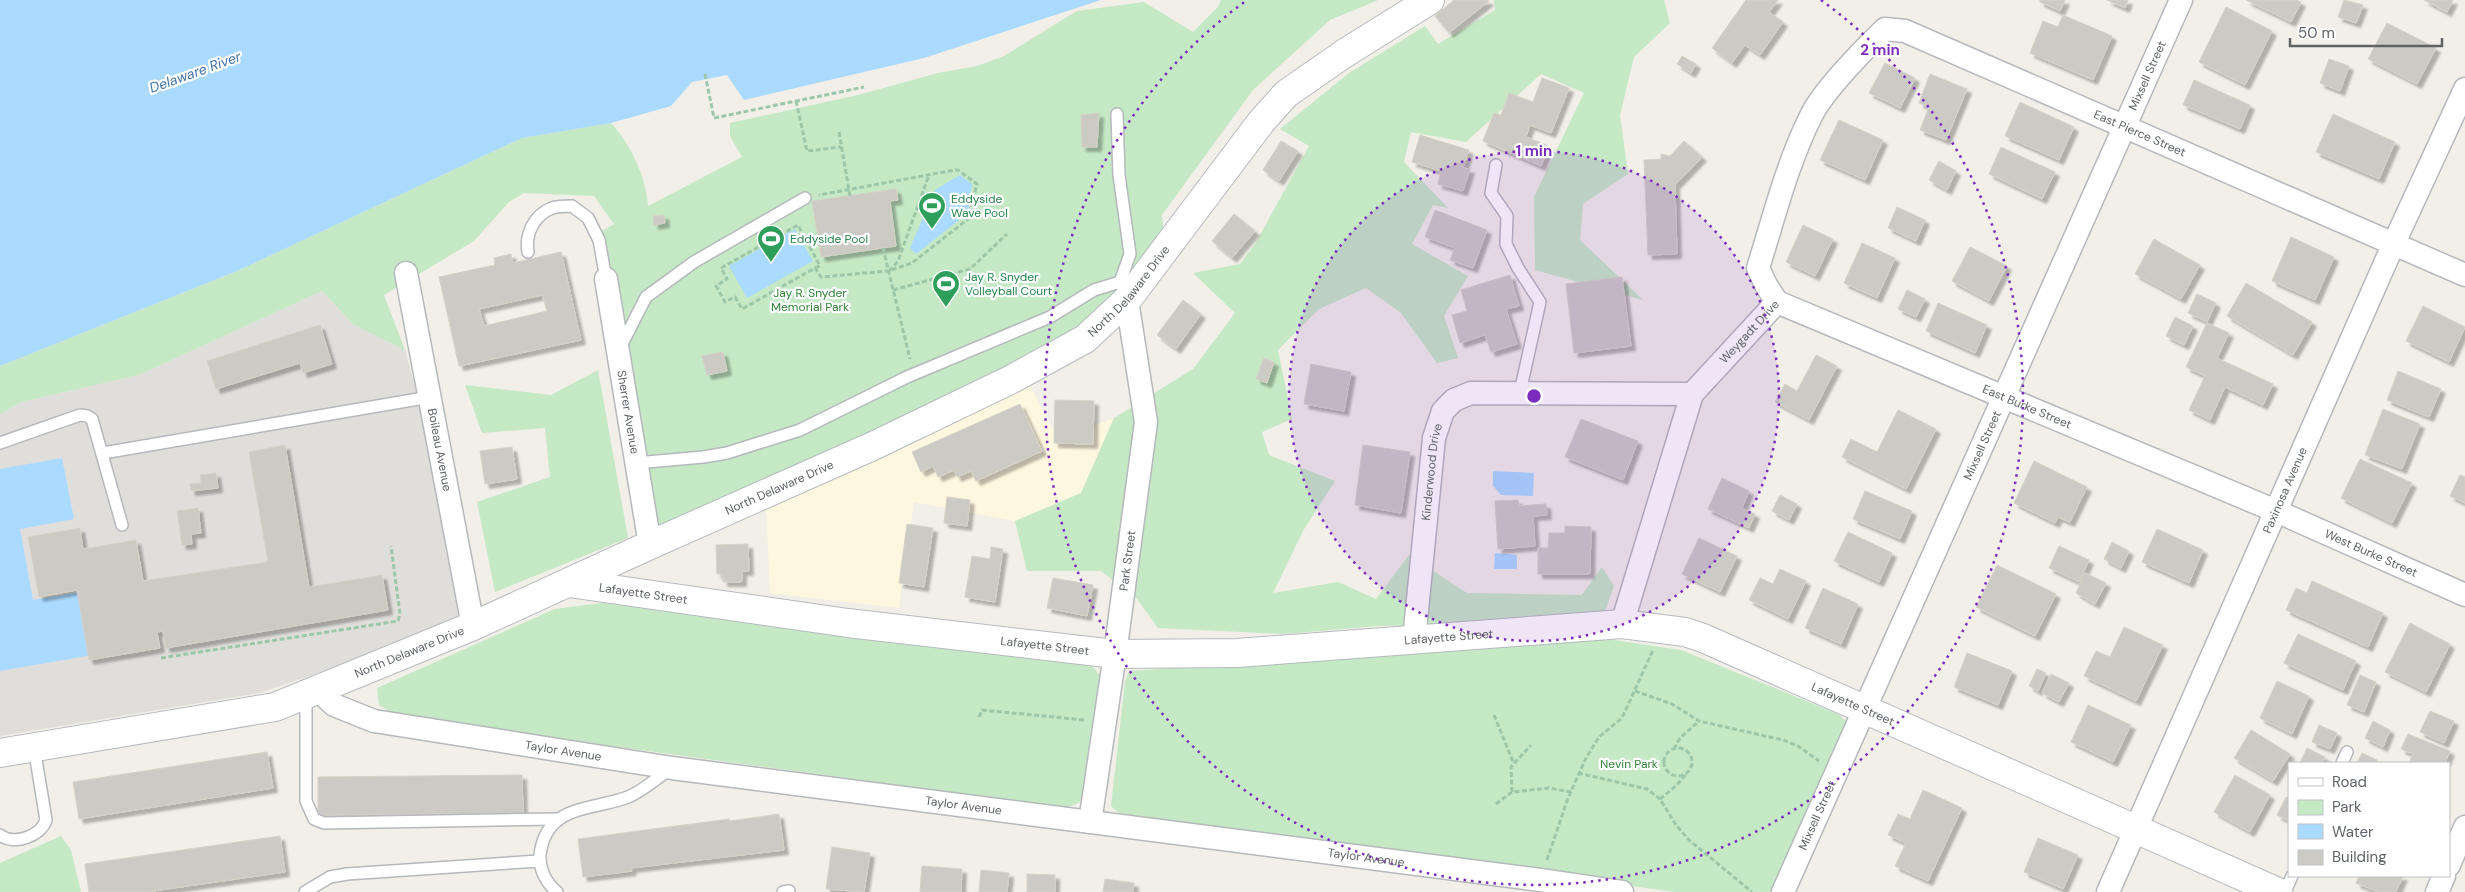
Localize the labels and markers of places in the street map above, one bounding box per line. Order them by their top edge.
sports icon: Eddyside Wave Pool [917,191,947,230]
place label: Eddyside Wave Pool [951,191,1008,221]
sports icon: Eddyside Pool [756,224,786,263]
place label: Eddyside Pool [790,231,868,247]
sports icon: Jay R. Snyder Volleyball Court [931,269,961,308]
place label: Jay R. Snyder Volleyball Court [965,269,1053,299]
centre of rings [1525,387,1543,405]

